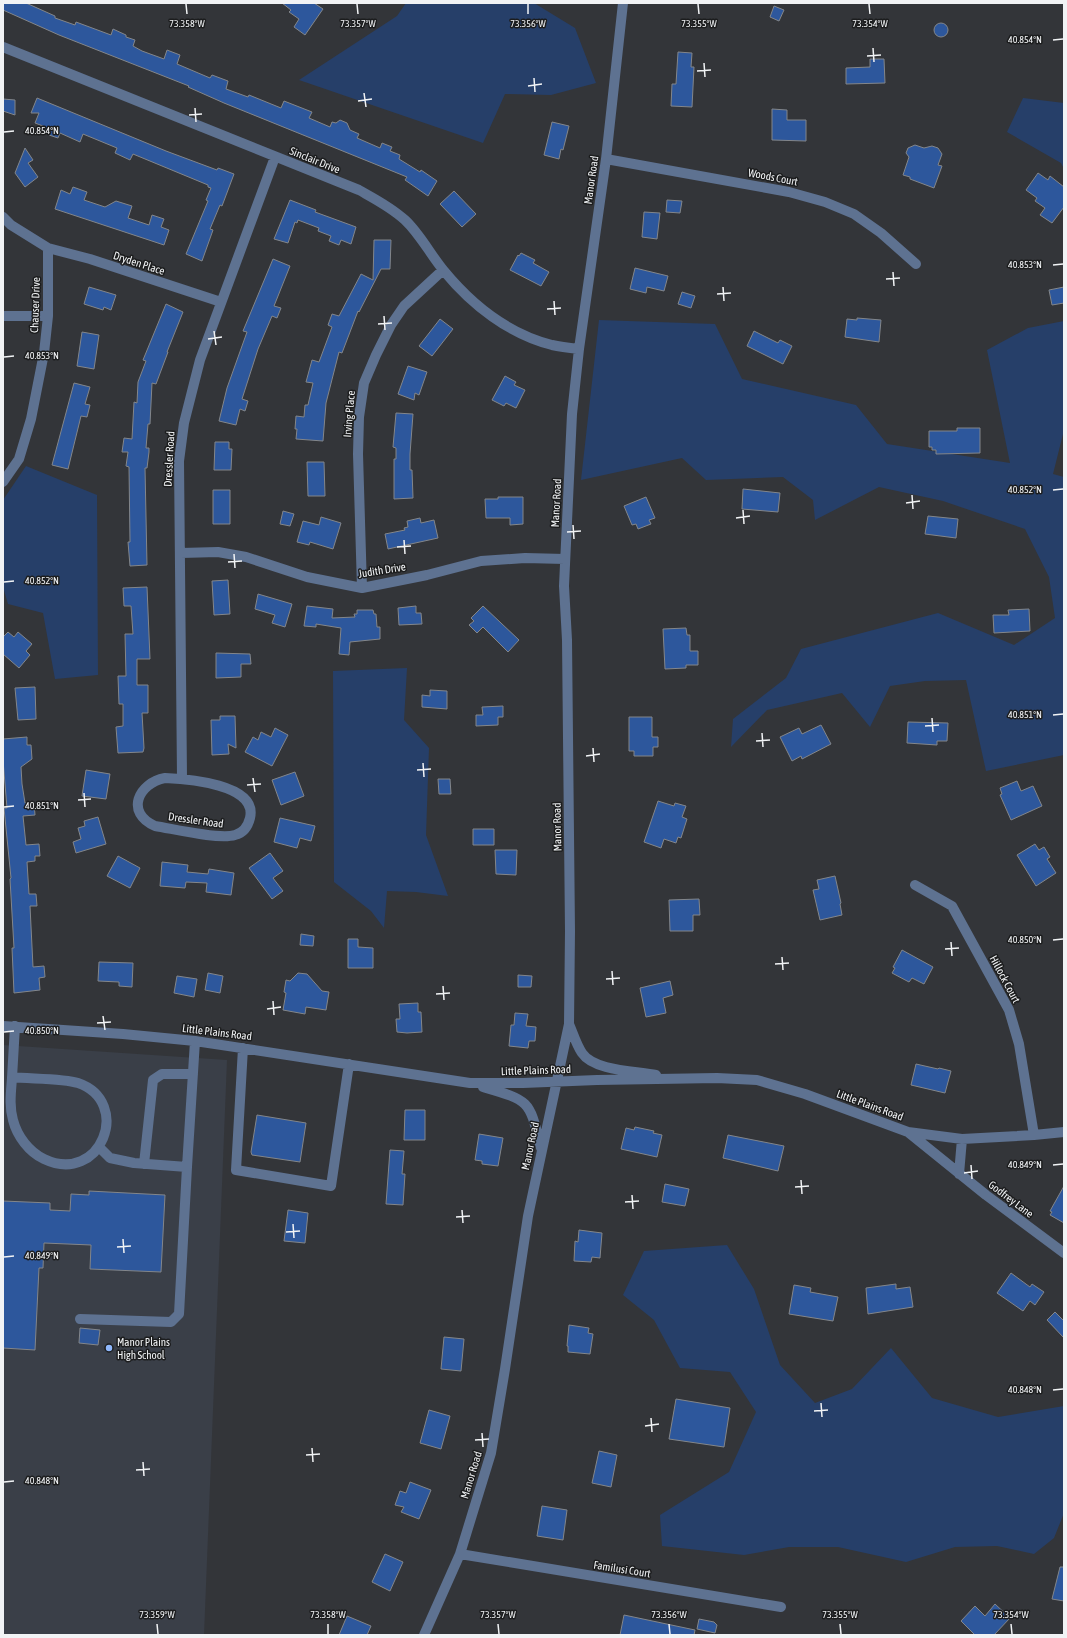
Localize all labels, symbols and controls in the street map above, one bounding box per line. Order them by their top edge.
text: 73.358°W [169,18,205,29]
text: 73.357°W [340,18,376,29]
text: 73.356°W [510,18,546,29]
text: 73.355°W [681,18,717,29]
text: 73.354°W [852,18,888,29]
text: 40.854°N [1008,34,1042,45]
text: 40.854°N [25,125,59,136]
street label: Sinclair Drive [288,144,342,176]
street label: Manor Road [582,155,600,205]
street label: Woods Court [747,166,799,188]
street label: Dryden Place [112,249,166,277]
text: 40.853°N [1008,259,1042,270]
street label: Chauser Drive [28,277,42,333]
text: 40.853°N [25,350,59,361]
street label: Irving Place [341,390,357,438]
street label: Dressler Road [162,431,176,487]
street label: Manor Road [549,478,563,528]
text: 40.852°N [1008,484,1042,495]
street label: Judith Drive [357,560,407,580]
text: 40.852°N [25,575,59,586]
text: 40.851°N [1008,709,1042,720]
text: 40.851°N [25,800,59,811]
street label: Manor Road [551,803,563,851]
street label: Dressler Road [168,810,224,830]
text: 40.850°N [1008,934,1042,945]
street label: Hillock Court [988,953,1022,1005]
street label: Little Plains Road [181,1022,253,1042]
text: 40.850°N [25,1025,59,1036]
street label: Little Plains Road [501,1063,571,1077]
street label: Little Plains Road [835,1087,905,1123]
street label: Manor Road [519,1121,541,1171]
text: 40.849°N [1008,1159,1042,1170]
street label: Godfrey Lane [986,1178,1036,1220]
text: 40.849°N [25,1250,59,1261]
place label: Manor Plains High School [117,1336,170,1361]
marker: Manor Plains High School [104,1343,114,1353]
text: 40.848°N [1008,1384,1042,1395]
street label: Manor Road [458,1450,484,1500]
text: 40.848°N [25,1475,59,1486]
street label: Familusi Court [593,1559,651,1579]
text: 73.359°W [139,1609,175,1620]
text: 73.358°W [310,1609,346,1620]
text: 73.357°W [480,1609,516,1620]
text: 73.356°W [651,1609,687,1620]
text: 73.355°W [822,1609,858,1620]
text: 73.354°W [993,1609,1029,1620]

